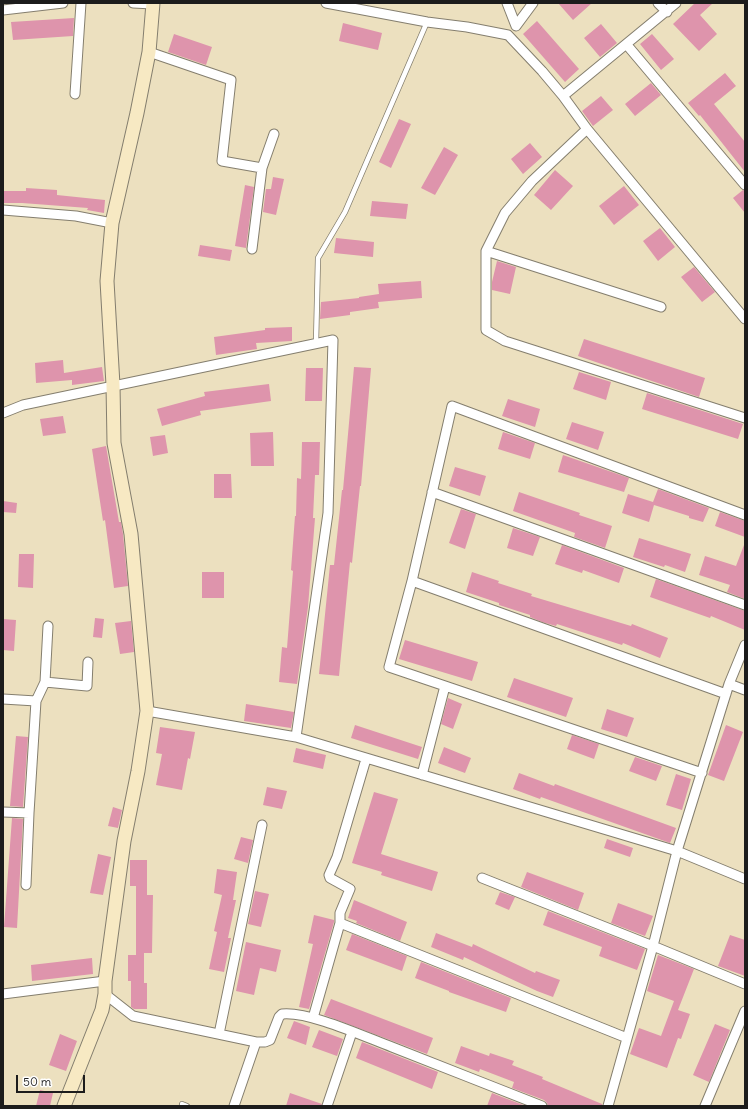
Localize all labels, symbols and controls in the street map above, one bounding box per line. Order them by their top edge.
scale bar [18,1067,87,1093]
text: 50 m [23,1074,51,1089]

